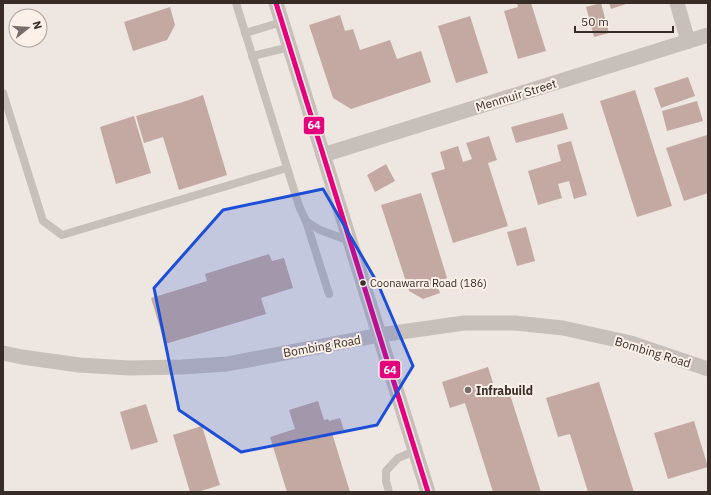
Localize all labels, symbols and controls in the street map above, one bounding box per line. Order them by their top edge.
north arrow [8,8,48,48]
scale bar [575,8,673,34]
text: 50 m [581,14,609,29]
text: N [30,19,45,31]
street label: Menmuir Street [474,76,558,114]
line badge: 64 [303,116,325,135]
text: 64 [307,118,321,132]
place label: Coonawarra Road (186) [370,276,487,290]
marker: Coonawarra Road (186) [358,278,368,288]
street label: Bombing Road [282,332,362,360]
street label: Bombing Road [613,333,693,371]
line badge: 64 [379,360,401,379]
text: 64 [383,363,397,377]
place label: Infrabuild [476,383,533,398]
marker: Infrabuild [463,385,473,395]

